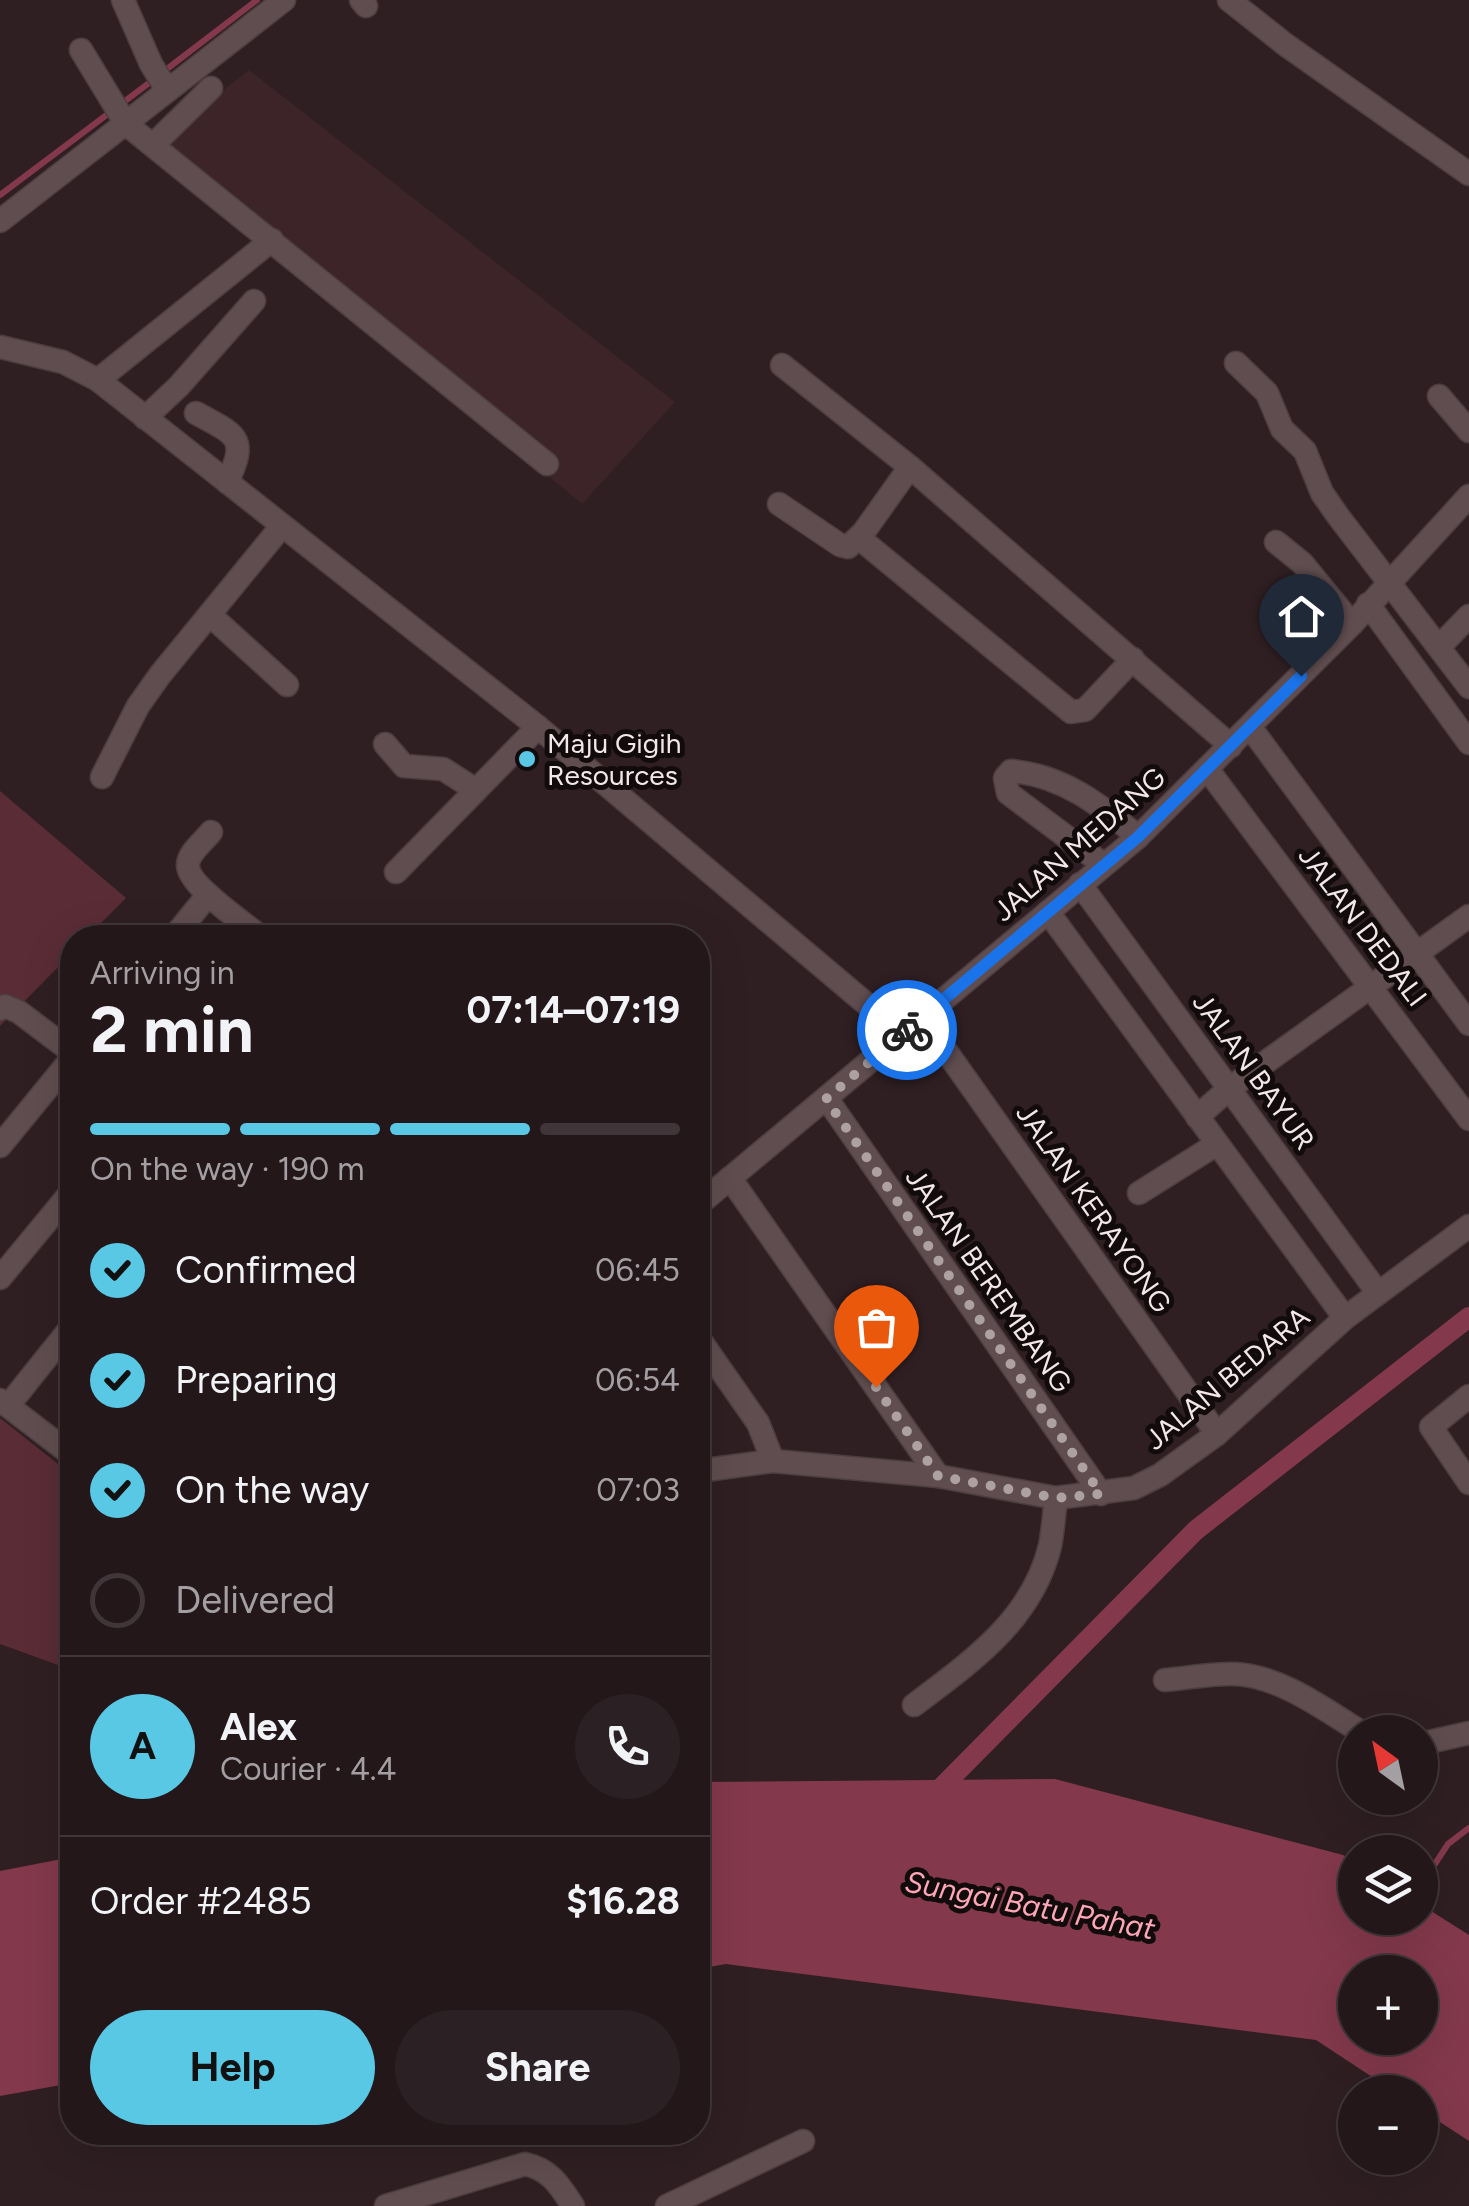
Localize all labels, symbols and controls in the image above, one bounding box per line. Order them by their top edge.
pin [1259,574,1344,677]
icon: home [1274,589,1329,644]
place label: Maju Gigih Resources [547,726,681,792]
marker: Maju Gigih Resources [516,748,538,770]
street label: JALAN MEDANG [986,760,1172,928]
street label: JALAN DEDALI [1292,839,1434,1013]
text: Arriving in [90,954,235,992]
courier [857,980,957,1080]
street label: JALAN BAYUR [1186,986,1322,1156]
text: 07:14–07:19 [467,987,680,1033]
text: 2 min [90,990,254,1068]
icon: bike [880,1003,935,1058]
street label: JALAN KERAYONG [1009,1097,1179,1319]
text: On the way · 190 m [90,1150,364,1188]
street label: JALAN BEREMBANG [899,1161,1079,1399]
icon: check [90,1243,145,1298]
text: Confirmed [175,1247,357,1293]
text: 06:45 [595,1251,680,1289]
pin [834,1285,919,1388]
street label: JALAN BEDARA [1138,1299,1316,1457]
icon: bag [849,1300,904,1355]
icon: check [90,1353,145,1408]
text: Preparing [175,1357,337,1403]
text: 06:54 [595,1361,680,1399]
icon: check [90,1463,145,1518]
text: On the way [175,1467,369,1513]
text: 07:03 [596,1471,680,1509]
text: Delivered [175,1577,335,1623]
button: phone [575,1694,680,1799]
text: Alex [220,1704,297,1750]
north arrow [1338,1715,1438,1815]
map controls [1338,1715,1438,2175]
text: A [129,1723,156,1769]
text: Courier · 4.4 [220,1750,396,1788]
button: layers [1338,1835,1438,1935]
water label: Sungai Batu Pahat [902,1863,1158,1947]
text: Order #2485 [90,1878,312,1924]
text: $16.28 [566,1878,680,1924]
button: + [1338,1955,1438,2055]
button: Help [90,2010,375,2125]
button: Share [395,2010,680,2125]
button: − [1338,2075,1438,2175]

